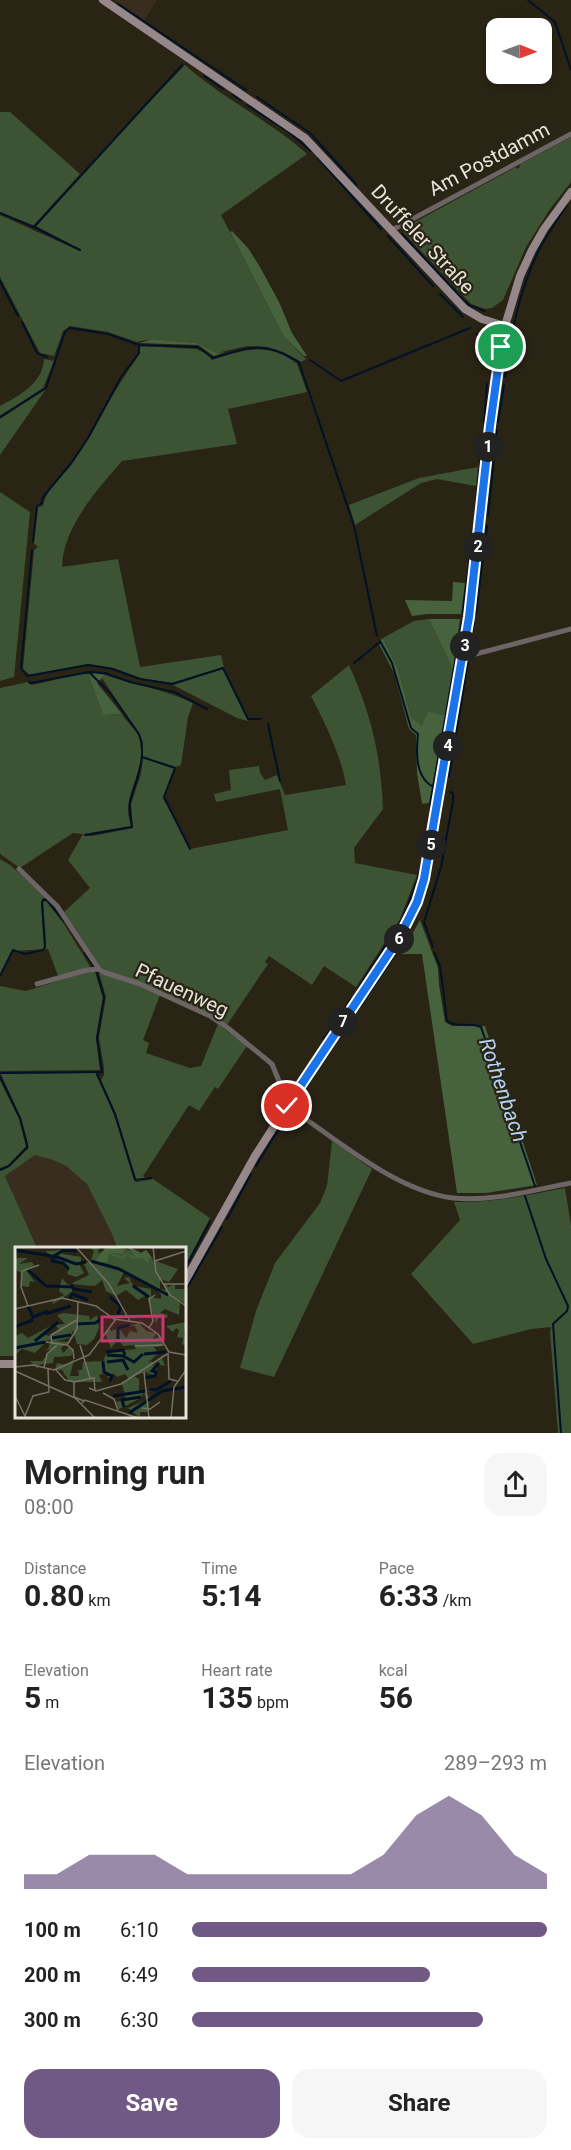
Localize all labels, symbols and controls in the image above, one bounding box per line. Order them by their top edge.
north arrow [486,18,552,84]
map controls [486,18,552,84]
street label: Am Postdamm [424,117,554,201]
street label: Druffeler Straße [366,179,480,299]
pin [475,321,526,372]
icon: arrive [484,330,517,363]
pin: 1 [473,432,503,462]
text: 1 [483,437,493,456]
pin: 2 [463,532,493,562]
text: 2 [473,537,483,556]
pin: 3 [450,631,480,661]
text: 3 [460,636,470,655]
pin: 4 [433,731,463,761]
text: 4 [443,736,453,755]
pin: 5 [416,830,446,860]
text: 5 [426,835,436,854]
pin: 6 [384,924,414,954]
text: 6 [394,929,404,948]
street label: Pfauenweg [132,958,232,1022]
pin: 7 [328,1007,358,1037]
text: 7 [338,1012,348,1031]
water label: Rothenbach [474,1035,532,1145]
pin [261,1080,312,1131]
icon: check [270,1089,303,1122]
inset map [15,1247,186,1418]
text: Morning run [24,1453,205,1492]
button: share [484,1453,547,1516]
text: 08:00 [24,1495,74,1519]
text: Distance [24,1559,86,1578]
text: Time [201,1559,237,1578]
text: Pace [379,1559,414,1578]
text: 0.80 [24,1578,84,1613]
text: 5:14 [201,1578,261,1613]
text: 6:33 [379,1578,439,1613]
text: km [84,1591,110,1610]
text: /km [439,1591,471,1610]
text: Elevation [24,1661,89,1680]
text: Heart rate [201,1661,272,1680]
text: kcal [379,1661,408,1680]
text: 5 [24,1680,41,1715]
text: 135 [201,1680,253,1715]
text: 56 [379,1680,413,1715]
text: m [41,1693,59,1712]
text: bpm [253,1693,289,1712]
text: Elevation [24,1751,105,1775]
text: 289–293 m [444,1751,547,1775]
text: 100 m [24,1918,81,1942]
text: 6:10 [120,1918,159,1942]
text: 200 m [24,1963,81,1987]
text: 6:49 [120,1963,159,1987]
text: 300 m [24,2008,81,2032]
text: 6:30 [120,2008,159,2032]
button: Save [24,2069,280,2138]
button: Share [292,2069,547,2138]

